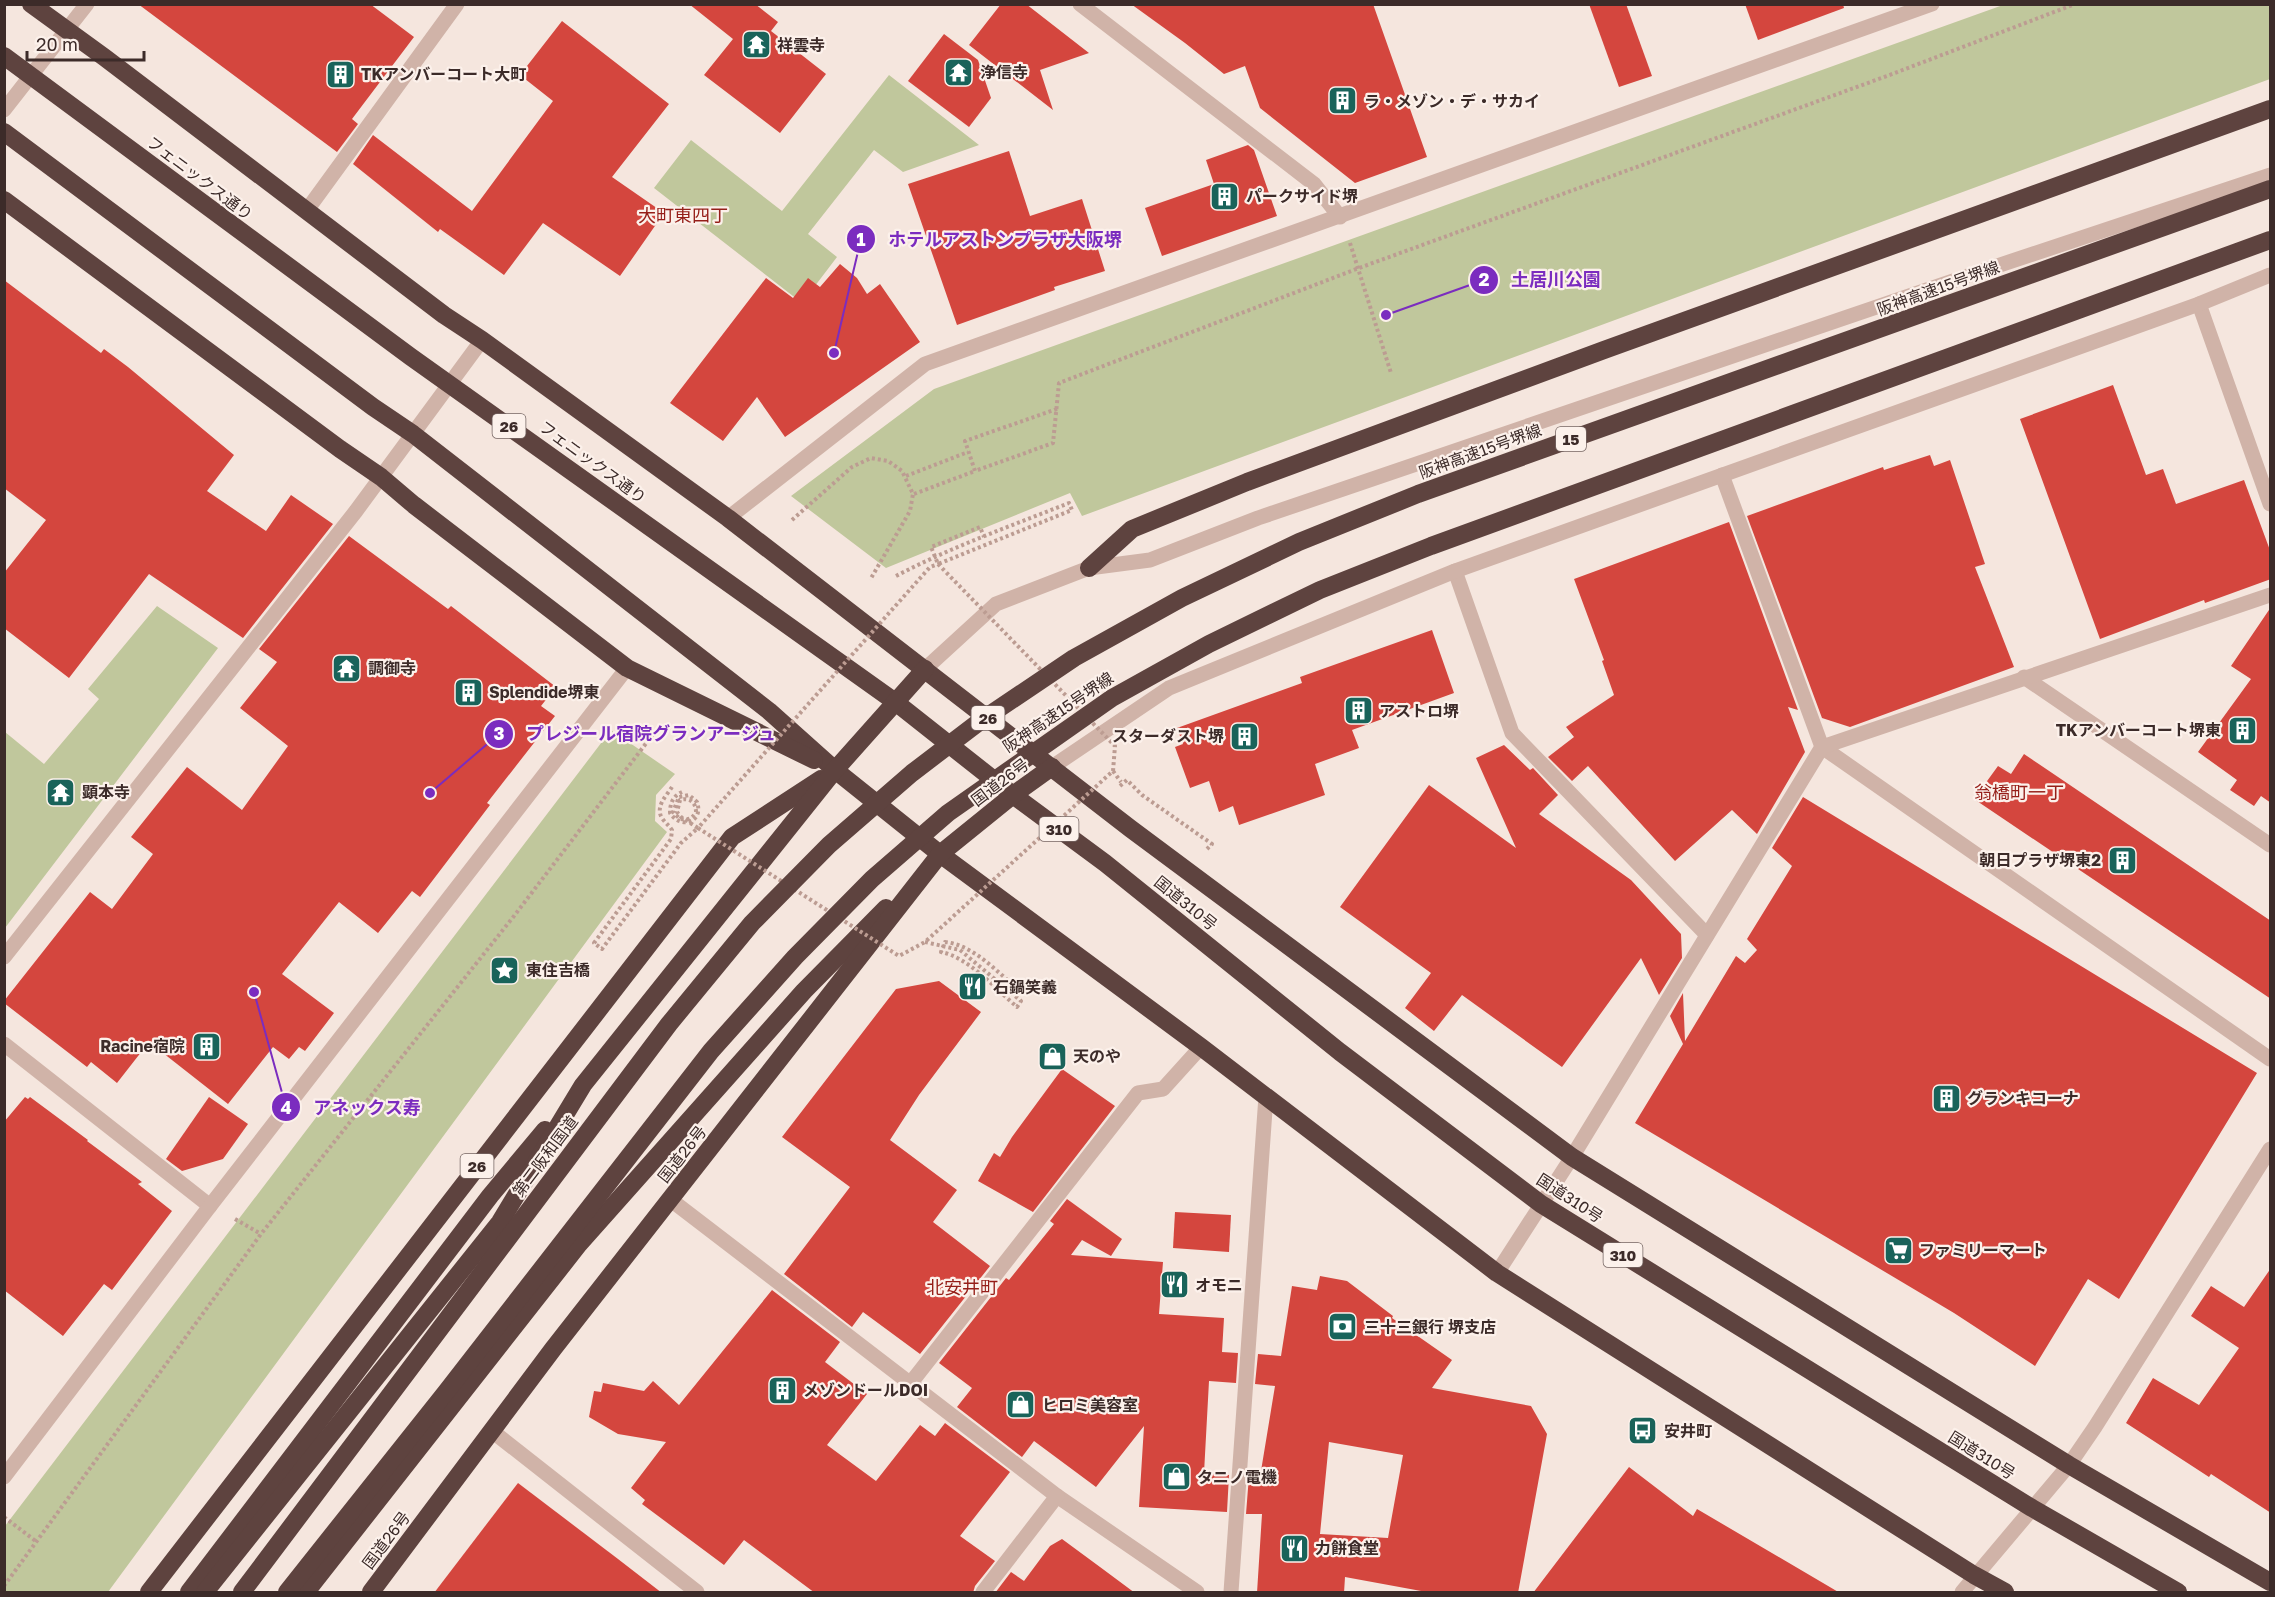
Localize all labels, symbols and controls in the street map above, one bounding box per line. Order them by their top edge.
scale bar [27,24,144,62]
temple icon: 祥雲寺 [740,29,772,61]
text: 20 m [36,33,78,55]
place label: 祥雲寺 [777,35,825,55]
temple icon: 浄信寺 [943,56,975,88]
building icon: TKアンバーコート大町 [324,58,356,90]
place label: 浄信寺 [980,62,1028,82]
place label: TKアンバーコート大町 [361,64,526,84]
building icon: ラ・メゾン・デ・サカイ [1327,85,1359,117]
place label: ラ・メゾン・デ・サカイ [1364,91,1540,111]
street label: フェニックス通り [143,132,257,224]
building icon: パークサイド堺 [1209,180,1241,212]
place label: パークサイド堺 [1246,186,1358,206]
district label: 大町東四丁 [638,204,728,226]
callout: ホテルアストンプラザ大阪堺 [846,221,1134,257]
text: 1 [856,228,866,250]
text: ホテルアストンプラザ大阪堺 [888,228,1123,250]
street label: 阪神高速15号堺線 [1874,257,2002,319]
callout: 土居川公園 [1469,262,1613,298]
text: 2 [1479,268,1490,290]
text: 土居川公園 [1511,268,1601,290]
road number: 26 [492,414,526,438]
street label: フェニックス通り [536,416,650,508]
street label: 阪神高速15号堺線 [1416,420,1544,482]
road number: 15 [1556,427,1586,451]
temple icon: 調御寺 [331,652,363,684]
place label: 調御寺 [368,658,416,678]
street label: 阪神高速15号堺線 [999,668,1117,756]
building icon: Splendide堺東 [452,676,484,708]
place label: Splendide堺東 [489,682,599,702]
building icon: アストロ堺 [1342,695,1374,727]
place label: アストロ堺 [1379,701,1459,721]
road number: 26 [972,706,1004,730]
building icon: TKアンバーコート堺東 [2226,714,2258,746]
callout: プレジール宿院グランアージュ [484,716,788,752]
building icon: スターダスト堺 [1229,720,1261,752]
place label: TKアンバーコート堺東 [2056,720,2221,740]
text: 3 [494,722,505,744]
text: プレジール宿院グランアージュ [526,722,776,744]
place label: スターダスト堺 [1112,726,1224,746]
street label: 国道26号 [967,754,1033,810]
temple icon: 顕本寺 [45,776,77,808]
district label: 翁橋町一丁 [1974,781,2064,803]
place label: 顕本寺 [82,782,130,802]
road number: 310 [1040,817,1078,841]
building icon: 朝日プラザ堺東2 [2106,844,2138,876]
place label: 朝日プラザ堺東2 [1979,850,2101,870]
street label: 国道310号 [1151,872,1221,934]
place icon: 東住吉橋 [489,954,521,986]
place label: 東住吉橋 [526,960,590,980]
restaurant icon: 石鍋笑義 [956,971,988,1003]
place label: 石鍋笑義 [993,977,1057,997]
building icon: Racine宿院 [190,1030,222,1062]
place label: Racine宿院 [100,1036,185,1056]
shop icon: 天のや [1036,1040,1068,1072]
place label: 天のや [1073,1046,1121,1066]
building icon: グランキコーナ [1930,1082,1962,1114]
place label: グランキコーナ [1967,1088,2079,1108]
callout: アネックス寿 [271,1089,433,1125]
text: 4 [280,1096,292,1118]
text: アネックス寿 [313,1096,421,1118]
street label: 第二阪和国道 [508,1112,582,1200]
street label: 国道26号 [654,1121,710,1187]
road number: 26 [460,1154,494,1178]
street label: 国道310号 [1533,1169,1607,1227]
supermarket icon: ファミリーマート [1882,1234,1914,1266]
place label: ファミリーマート [1919,1240,2047,1260]
road number: 310 [1604,1243,1642,1267]
restaurant icon: オモニ [1158,1269,1190,1301]
place label: オモニ [1195,1275,1243,1295]
district label: 北安井町 [926,1276,998,1298]
bank icon: 三十三銀行 堺支店 [1327,1311,1359,1343]
place label: 三十三銀行 堺支店 [1364,1317,1496,1337]
building icon: メゾンドールDOI [766,1374,798,1406]
place label: メゾンドールDOI [803,1380,928,1400]
shop icon: ヒロミ美容室 [1005,1389,1037,1421]
place label: ヒロミ美容室 [1042,1395,1138,1415]
bus stop icon: 安井町 [1627,1415,1659,1447]
place label: 安井町 [1664,1421,1712,1441]
street label: 国道310号 [1945,1427,2019,1483]
shop icon: タニノ電機 [1160,1461,1192,1493]
place label: タニノ電機 [1197,1467,1277,1487]
street label: 国道26号 [358,1507,414,1573]
restaurant icon: 力餅食堂 [1278,1532,1310,1564]
place label: 力餅食堂 [1315,1538,1379,1558]

